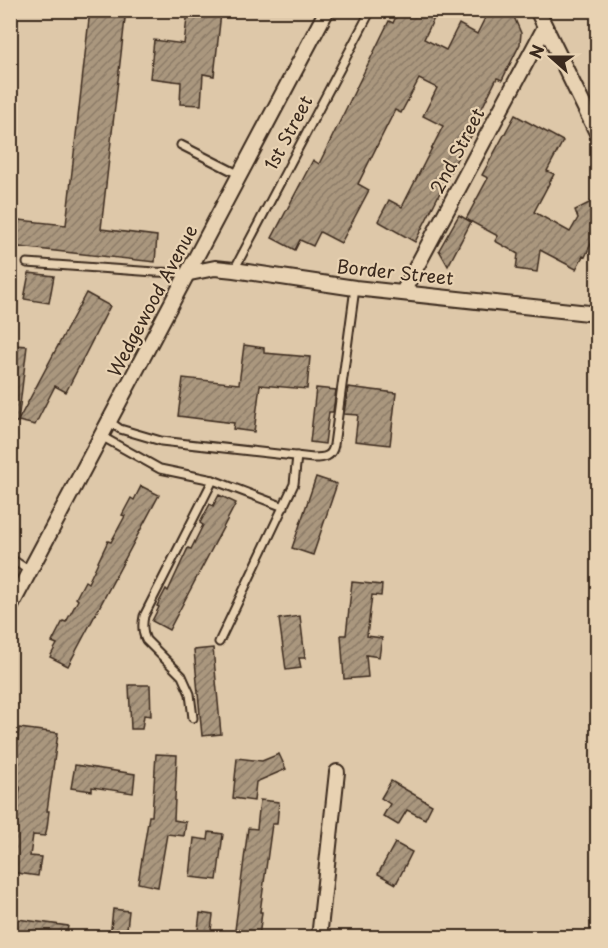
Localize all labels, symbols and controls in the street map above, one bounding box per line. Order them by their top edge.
north arrow [521,27,581,87]
text: N [523,41,550,61]
street label: 1st Street [257,90,319,174]
street label: 2nd Street [423,103,491,198]
street label: Wedgewood Avenue [100,219,203,381]
street label: Border Street [335,252,455,291]

